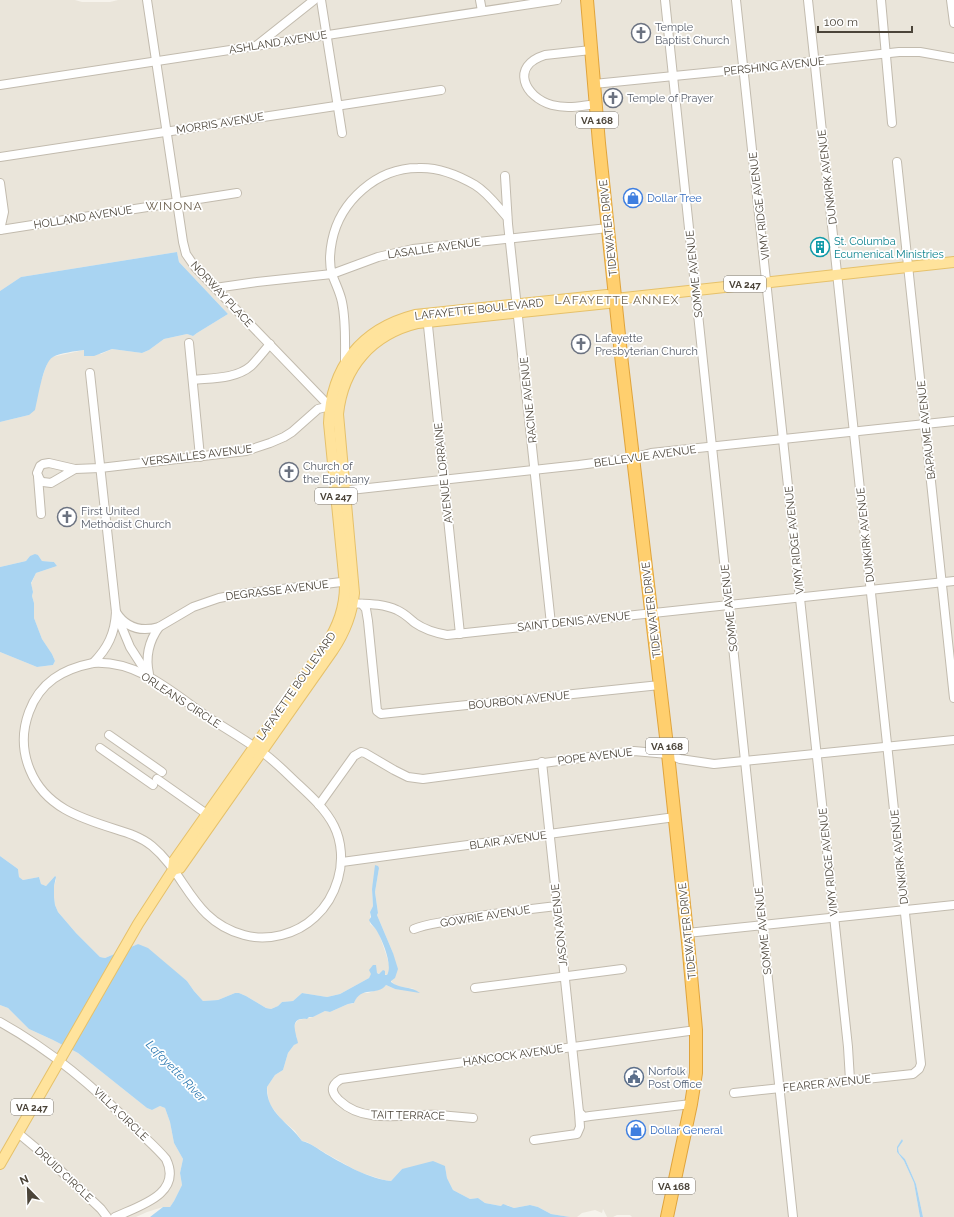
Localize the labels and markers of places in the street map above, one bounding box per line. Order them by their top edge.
place label: Temple Baptist Church [655,21,730,47]
church icon: Temple Baptist Church [630,22,652,44]
church icon: Temple of Prayer [602,87,624,109]
place label: Temple of Prayer [627,92,713,105]
shop icon: Dollar Tree [622,187,644,209]
place label: Dollar Tree [647,192,702,205]
place label: St. Columba Ecumenical Ministries [834,235,944,261]
building icon: St. Columba Ecumenical Ministries [809,236,831,258]
place label: Lafayette Presbyterian Church [595,332,698,358]
church icon: Lafayette Presbyterian Church [570,333,592,355]
place label: Church of the Epiphany [303,460,370,486]
church icon: Church of the Epiphany [278,461,300,483]
place label: First United Methodist Church [81,505,171,531]
church icon: First United Methodist Church [56,506,78,528]
place label: Norfolk Post Office [648,1065,702,1091]
public building icon: Norfolk Post Office [623,1066,645,1088]
shop icon: Dollar General [625,1119,647,1141]
place label: Dollar General [650,1124,723,1137]

